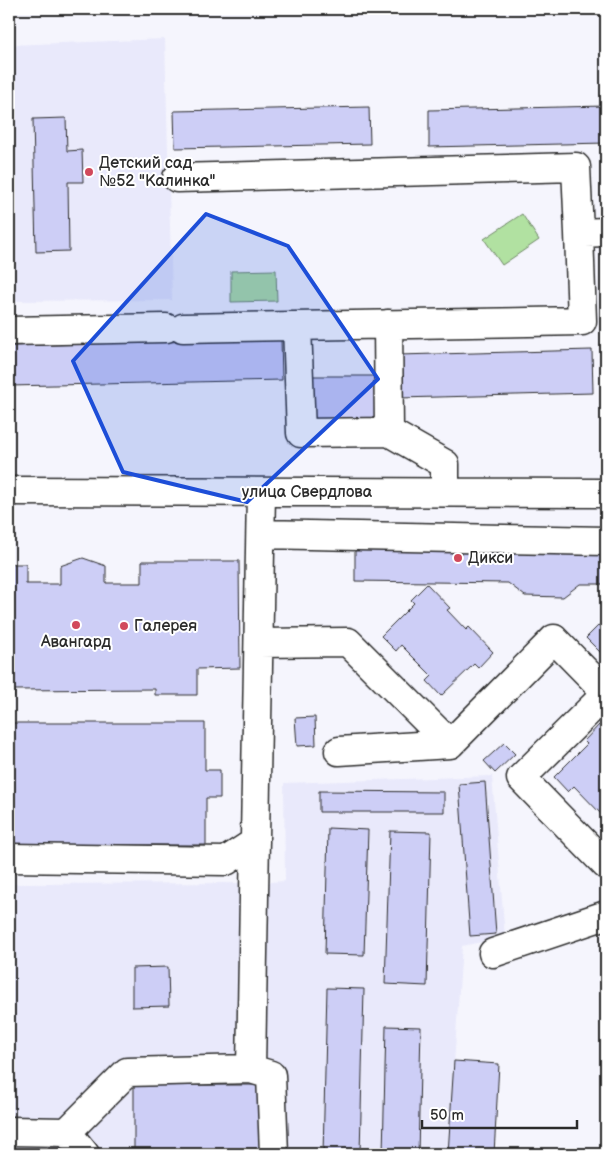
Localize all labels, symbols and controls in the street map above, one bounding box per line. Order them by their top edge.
place label: Детский сад №52 "Калинка" [99,154,216,191]
marker: Детский сад №52 "Калинка" [83,166,95,178]
street label: улица Свердлова [242,483,373,502]
place label: Дикси [468,549,513,568]
marker: Дикси [452,552,464,564]
place label: Галерея [134,617,197,636]
marker: Авангард [70,619,82,631]
marker: Галерея [118,620,130,632]
place label: Авангард [40,633,111,652]
scale bar [422,1098,578,1130]
text: 50 m [430,1106,464,1125]

